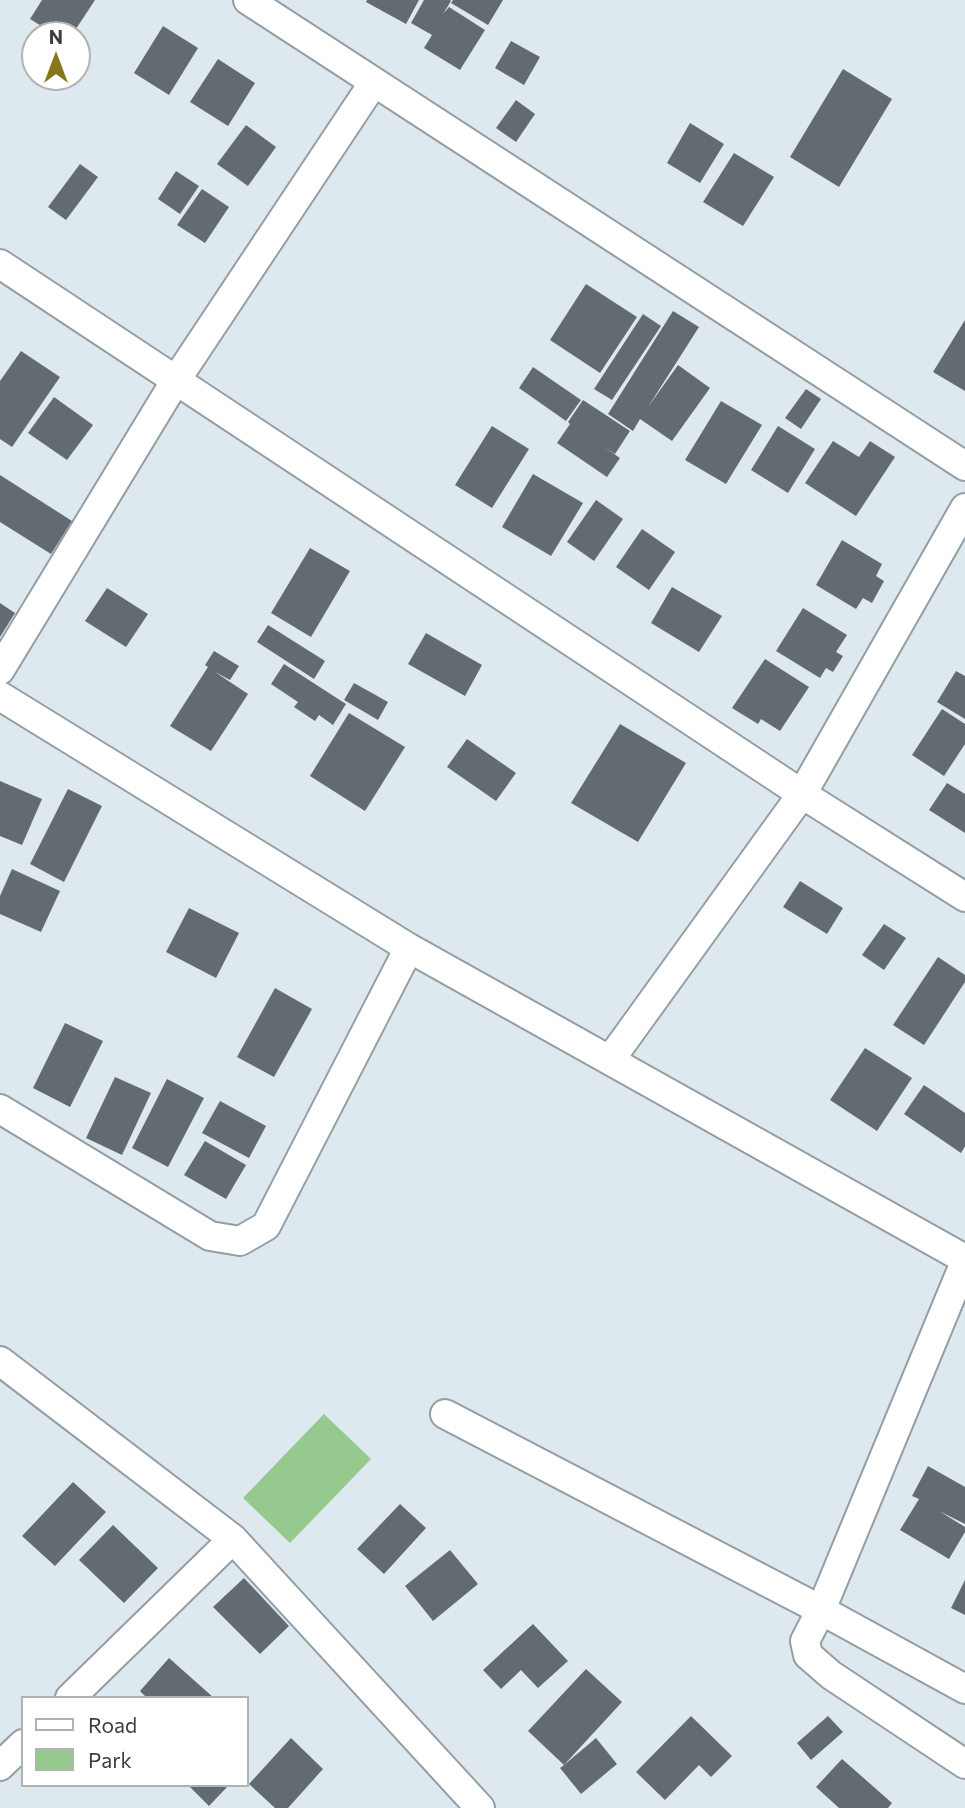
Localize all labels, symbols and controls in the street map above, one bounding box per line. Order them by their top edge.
north arrow [21,21,91,91]
text: N [49,25,63,48]
legend [21,1696,248,1787]
text: Road [88,1712,137,1737]
text: Park [88,1747,132,1772]

